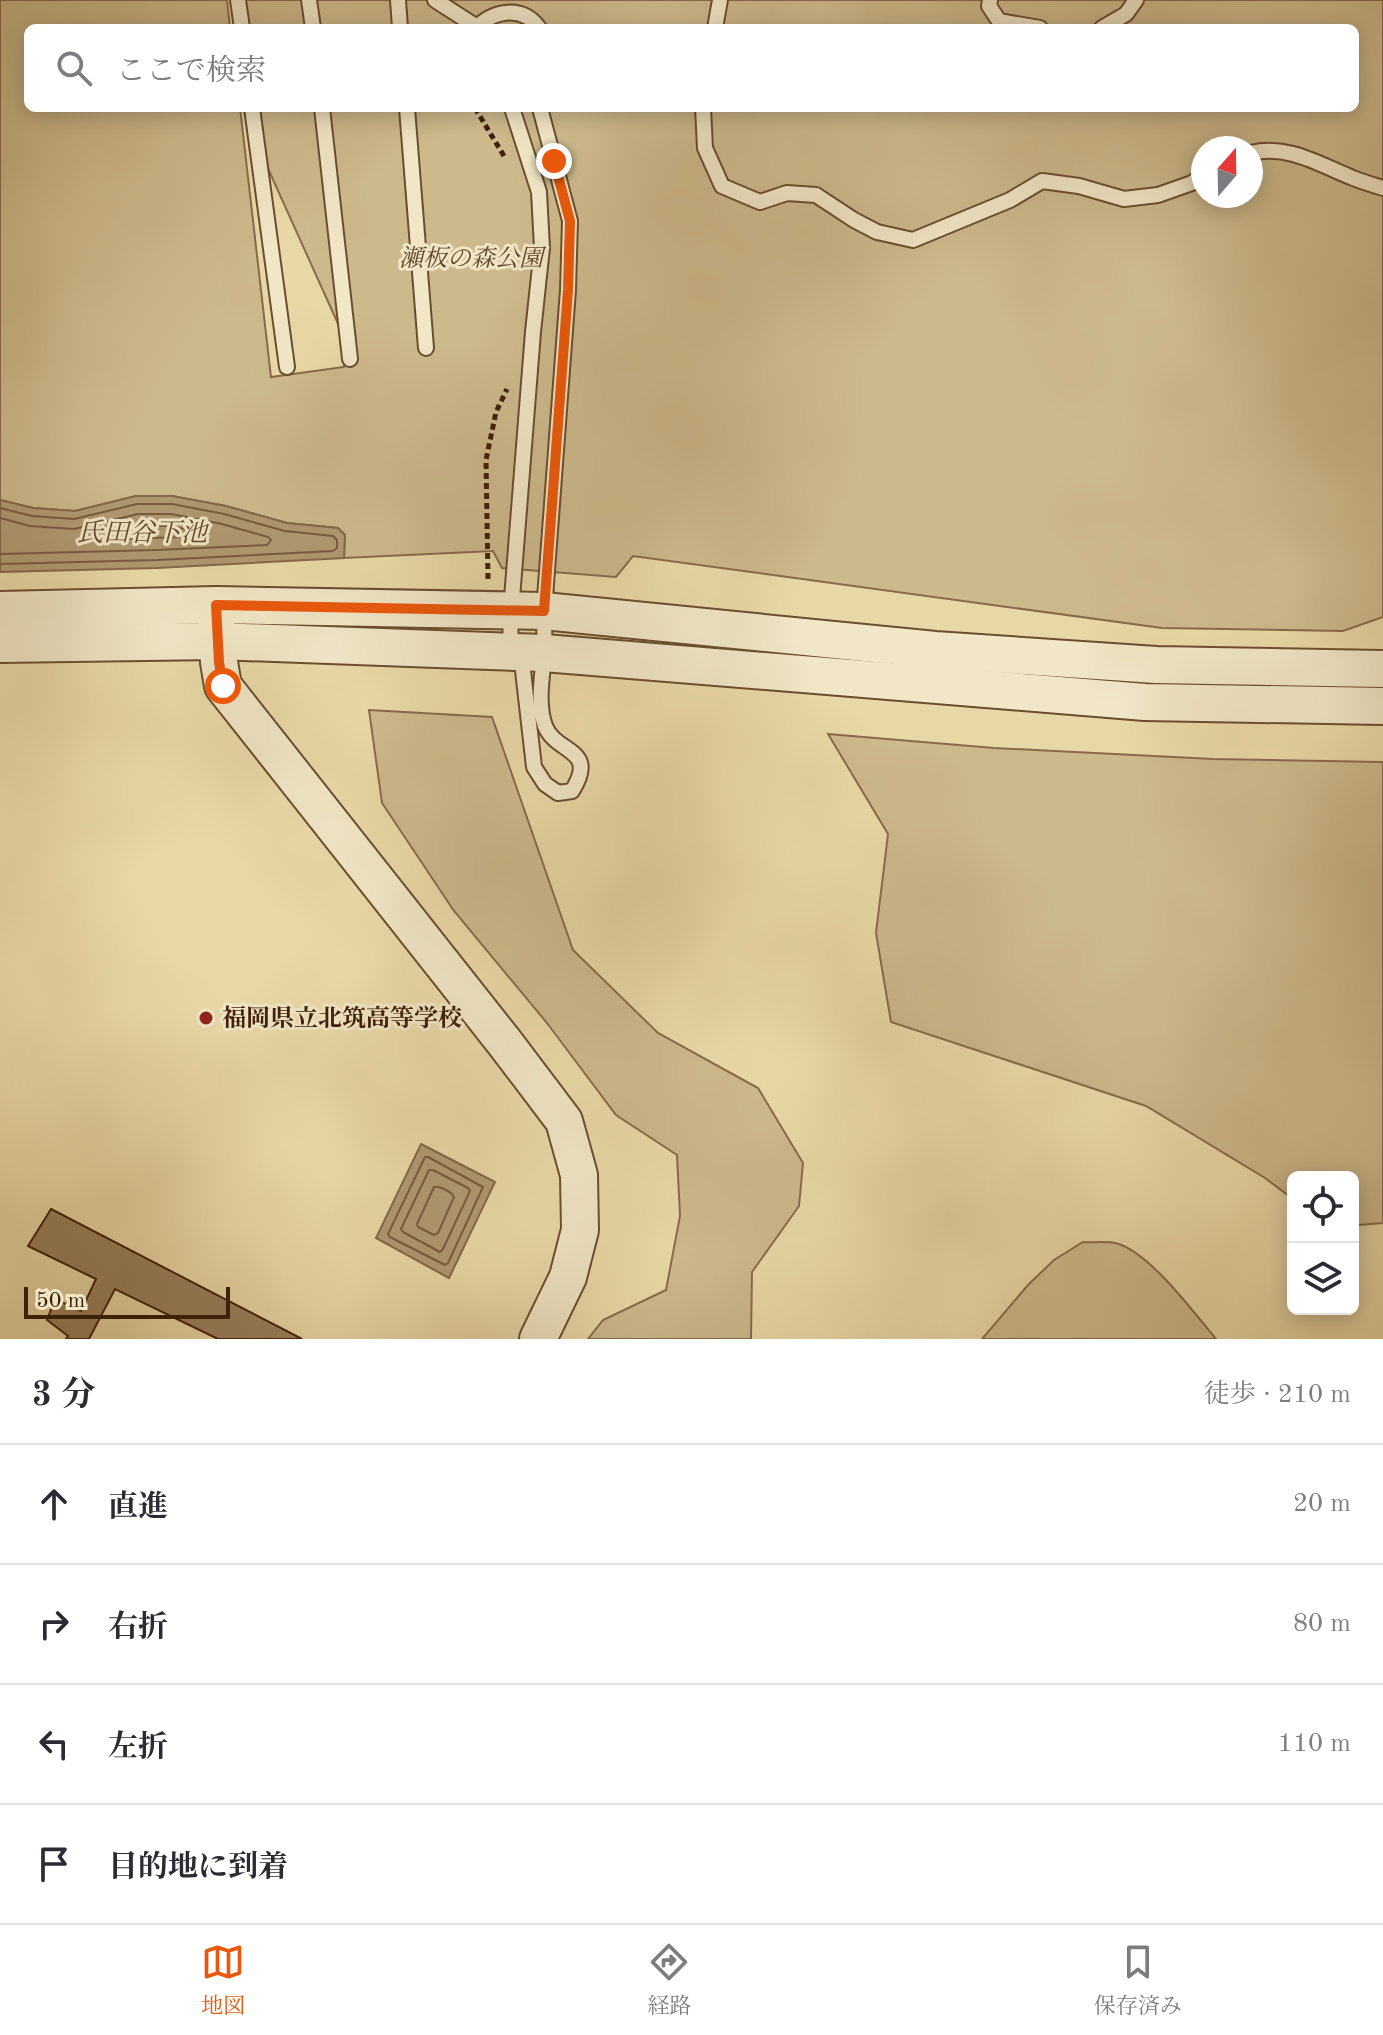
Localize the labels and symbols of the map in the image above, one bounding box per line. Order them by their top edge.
north arrow [1191,136,1263,208]
route end [536,143,572,179]
park label: 瀬板の森公園 [399,245,547,272]
water label: 氏田谷下池 [77,519,210,547]
route start [205,668,241,704]
place label: 福岡県立北筑高等学校 [222,1005,462,1032]
marker: 福岡県立北筑高等学校 [197,1009,215,1027]
scale bar [24,1283,230,1319]

